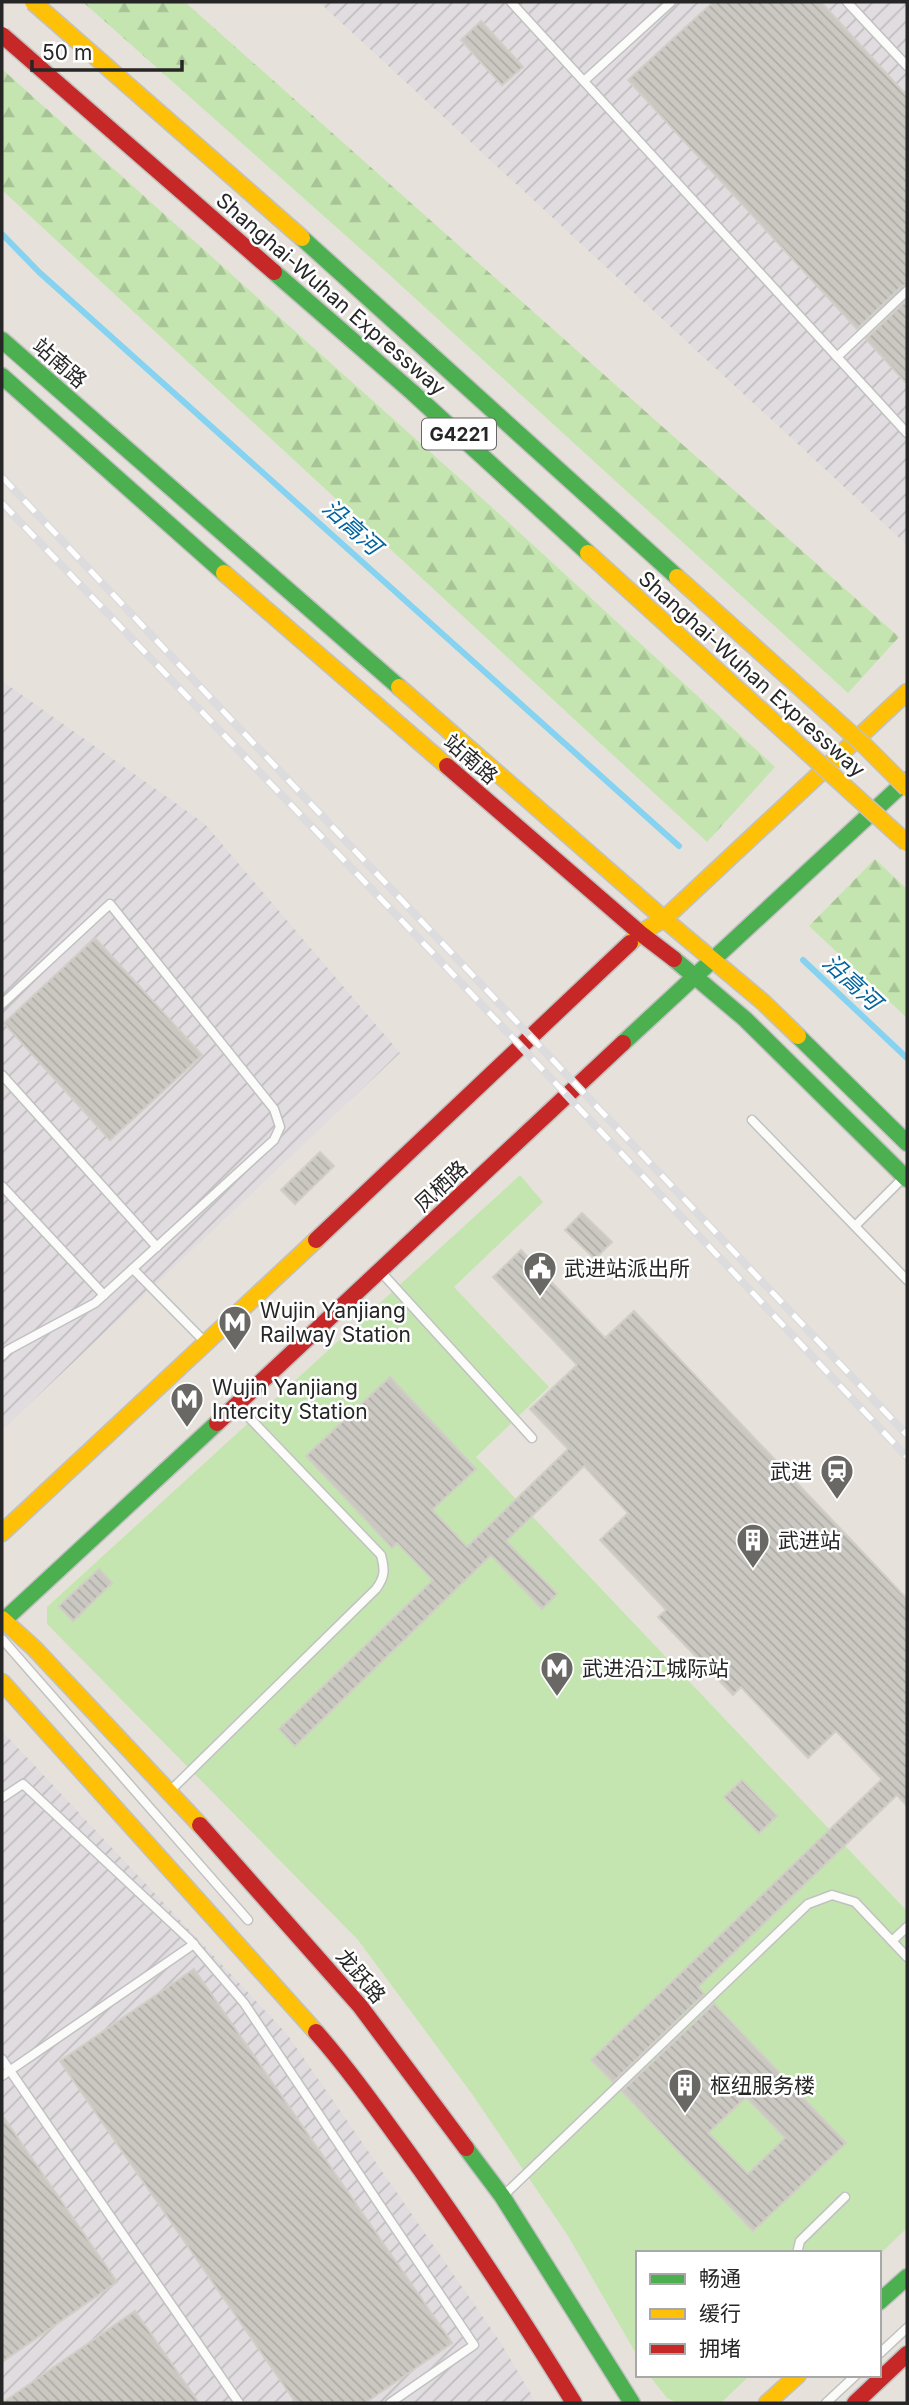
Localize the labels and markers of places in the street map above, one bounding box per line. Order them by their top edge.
public building icon: 武进站派出所 [521,1249,559,1298]
place label: 武进站派出所 [564,1256,690,1281]
place label: Wujin Yanjiang Railway Station [260,1298,411,1347]
metro station icon: Wujin Yanjiang Railway Station [216,1303,254,1352]
place label: Wujin Yanjiang Intercity Station [212,1375,368,1424]
metro station icon: Wujin Yanjiang Intercity Station [168,1380,206,1429]
station icon: 武进 [818,1452,856,1501]
place label: 武进 [770,1459,812,1484]
building icon: 武进站 [734,1521,772,1570]
place label: 武进站 [778,1528,841,1553]
metro station icon: 武进沿江城际站 [538,1649,576,1698]
place label: 武进沿江城际站 [582,1656,729,1681]
building icon: 枢纽服务楼 [666,2066,704,2115]
place label: 枢纽服务楼 [710,2073,815,2098]

